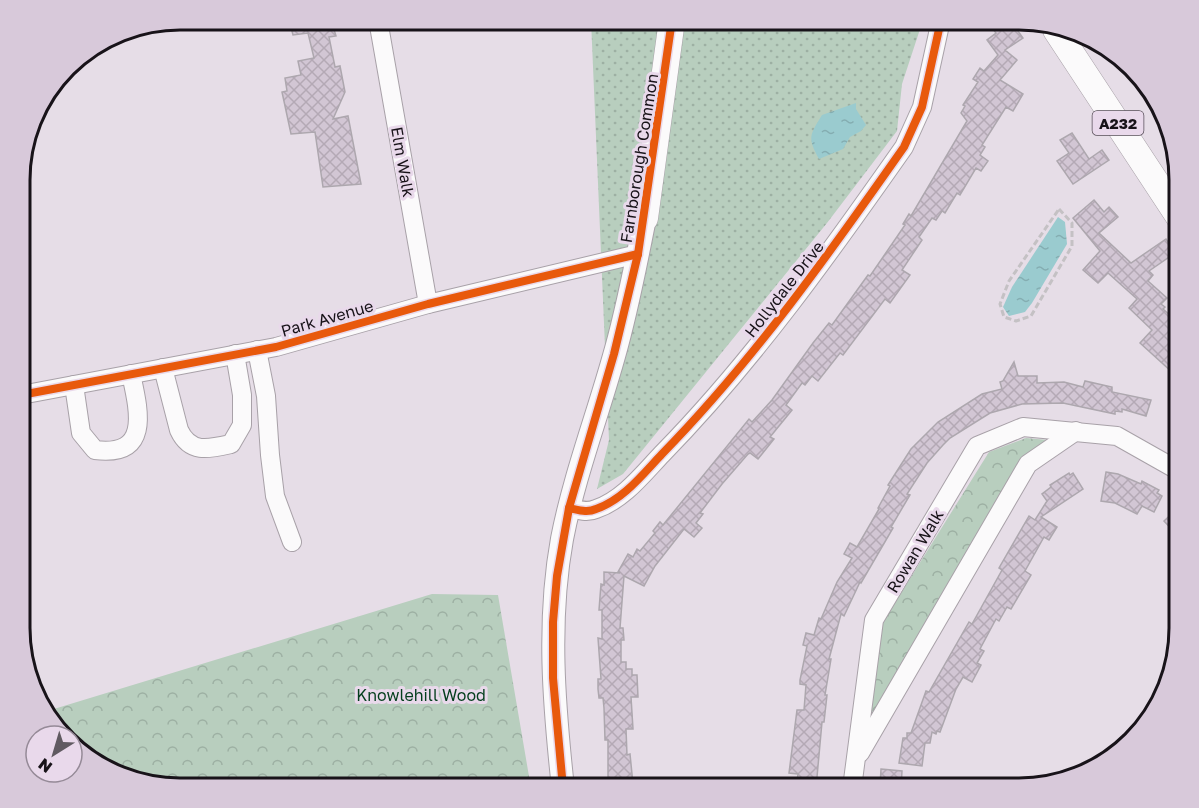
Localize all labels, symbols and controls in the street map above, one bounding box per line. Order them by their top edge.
street label: Farnborough Common [616,72,662,244]
road number: A232 [1092,111,1144,135]
street label: Elm Walk [387,125,419,199]
street label: Hollydale Drive [740,237,828,341]
street label: Park Avenue [279,295,375,341]
street label: Rowan Walk [882,506,948,596]
park label: Knowlehill Wood [356,685,486,705]
north arrow [24,724,84,784]
text: N [34,754,56,778]

